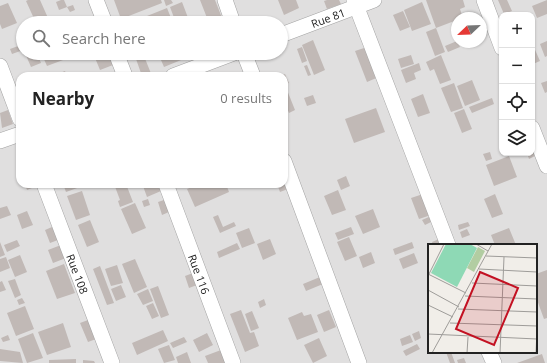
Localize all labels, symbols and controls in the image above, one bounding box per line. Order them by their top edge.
street label: Rue 81 [309,4,347,31]
north arrow [451,12,487,48]
map controls [499,12,535,156]
button: + [499,12,535,48]
search box [16,16,288,60]
icon: search [30,27,52,49]
text: Search here [62,28,146,48]
button: − [499,48,535,84]
button: locate [499,84,535,120]
text: Nearby [32,87,94,110]
text: 0 results [220,89,272,107]
button: layers [499,120,535,156]
inset map [428,244,537,353]
street label: Rue 108 [64,252,92,296]
street label: Rue 116 [185,252,214,296]

